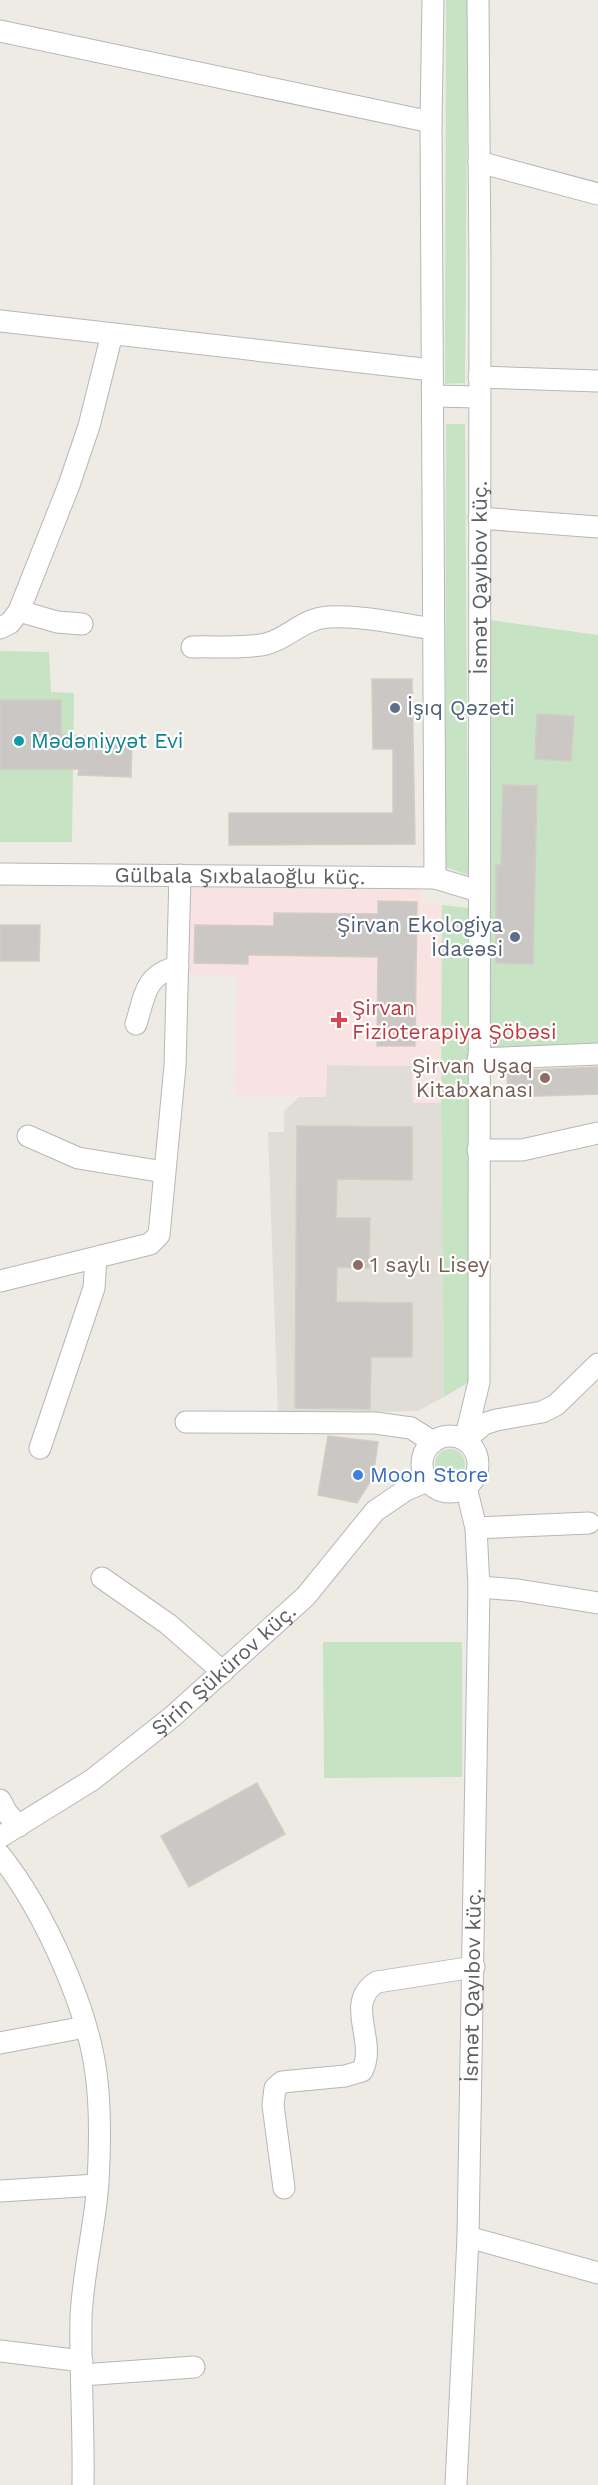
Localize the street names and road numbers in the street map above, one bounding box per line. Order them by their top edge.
street label: İsmət Qayıbov küç. [467,481,492,675]
street label: Gülbala Şıxbalaoğlu küç. [114,862,366,889]
street label: Şirin Şükürov küç. [146,1598,301,1740]
street label: İsmət Qayıbov küç. [458,1888,486,2083]

